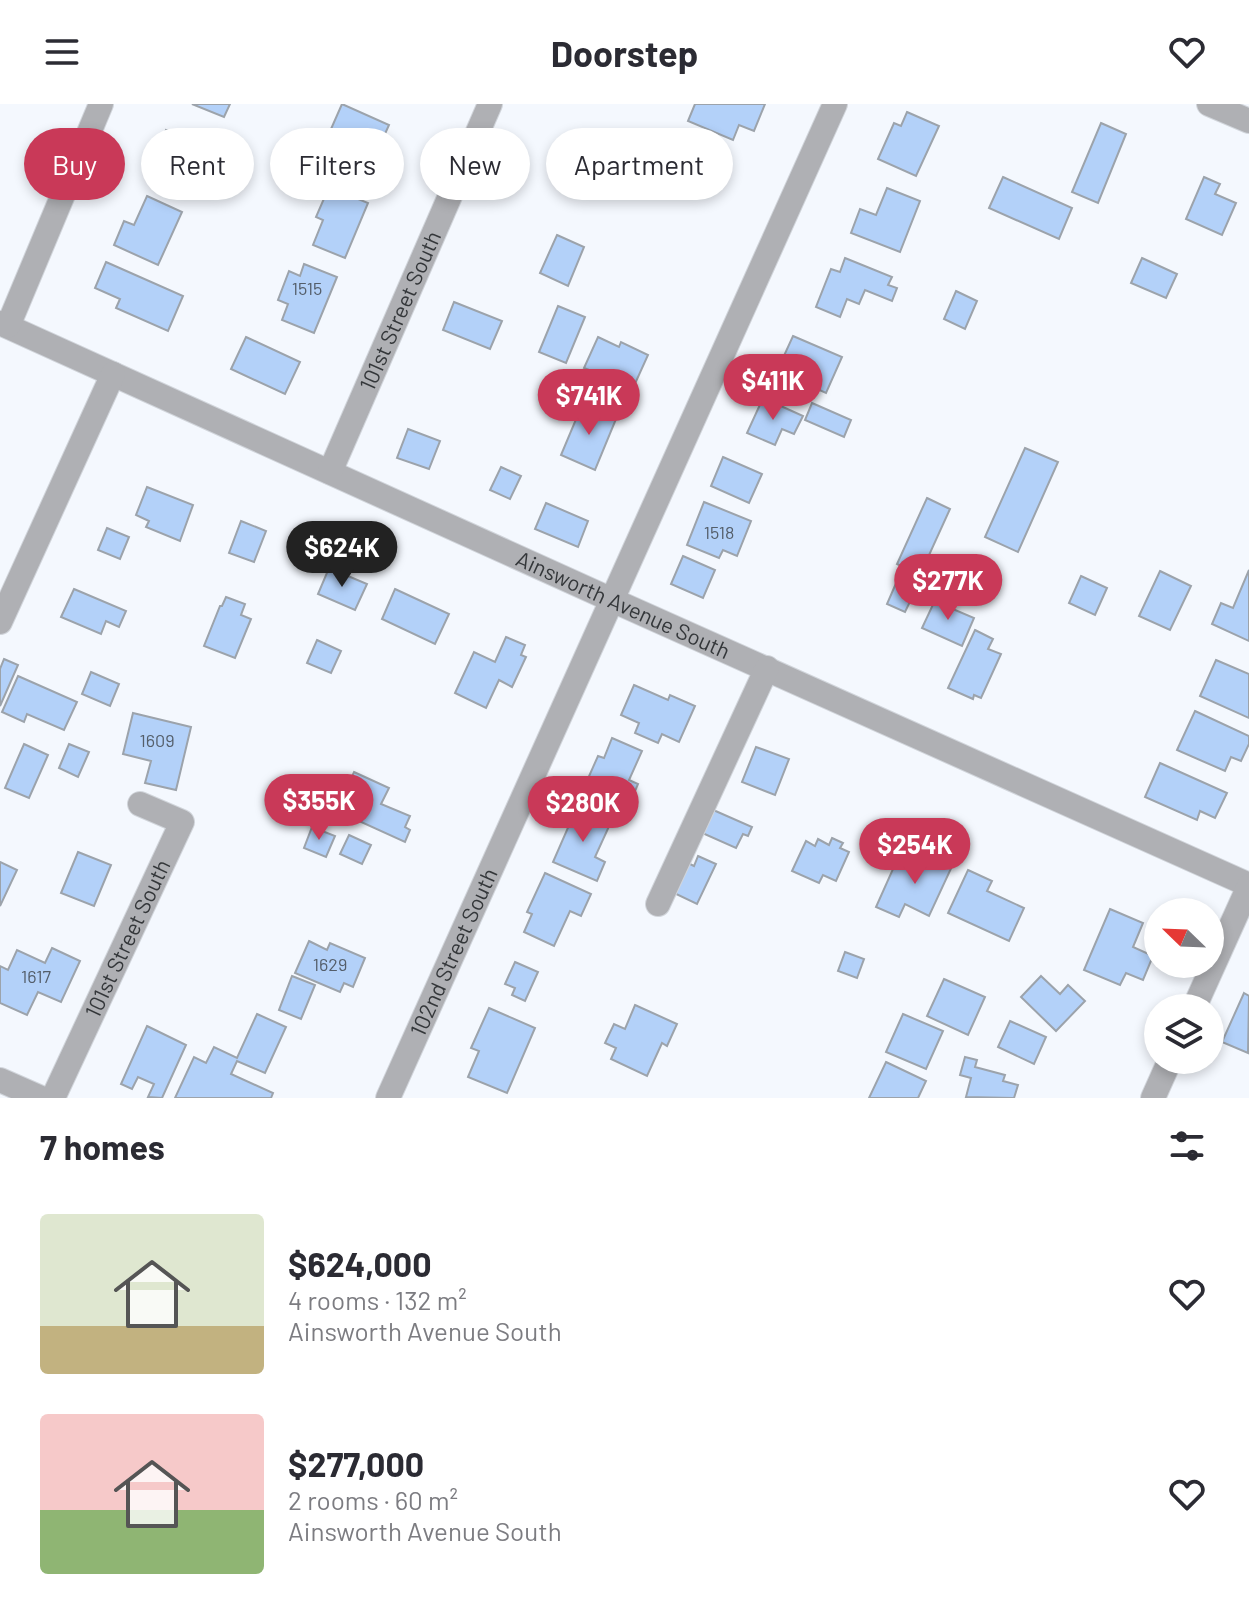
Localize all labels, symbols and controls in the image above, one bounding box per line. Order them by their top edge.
icon: menu [40,30,84,74]
icon: heart [1165,30,1209,74]
text: Doorstep [551,31,698,74]
chip: Buy [24,128,125,200]
chip: Rent [141,128,254,200]
chip: Filters [270,128,404,200]
chip: New [420,128,530,200]
chip: Apartment [546,128,733,200]
street label: 101st Street South [353,226,445,394]
house number: 1515 [292,277,322,299]
pin: $411K [717,354,829,422]
text: $411K [742,364,804,395]
pin: $741K [533,369,645,437]
text: $741K [556,379,622,410]
pin: $624K [286,521,398,589]
house number: 1518 [704,521,734,543]
text: $624K [304,531,380,562]
street label: Ainsworth Avenue South [513,545,735,663]
pin: $277K [892,554,1004,622]
text: $277K [912,564,984,595]
house number: 1609 [139,729,175,751]
pin: $355K [263,774,375,842]
pin: $280K [527,776,639,844]
text: $355K [282,784,356,815]
text: $280K [546,786,620,817]
pin: $254K [859,818,971,886]
text: $254K [877,828,953,859]
street label: 101st Street South [79,855,175,1021]
street label: 102nd Street South [404,864,502,1040]
north arrow [1144,898,1224,978]
map controls [1144,898,1224,1074]
house number: 1629 [313,953,347,975]
house number: 1617 [21,965,52,987]
button: layers [1144,994,1224,1074]
icon: filters [1165,1124,1209,1168]
text: 7 homes [40,1126,165,1167]
text: $624,000 [288,1243,432,1284]
icon: home [104,1246,200,1342]
icon: heart [1165,1272,1209,1316]
text: 4 rooms · 132 m² [288,1284,467,1315]
text: Ainsworth Avenue South [288,1315,562,1346]
text: $277,000 [288,1443,424,1484]
icon: home [104,1446,200,1542]
icon: heart [1165,1472,1209,1516]
text: 2 rooms · 60 m² [288,1484,458,1515]
text: Ainsworth Avenue South [288,1515,562,1546]

